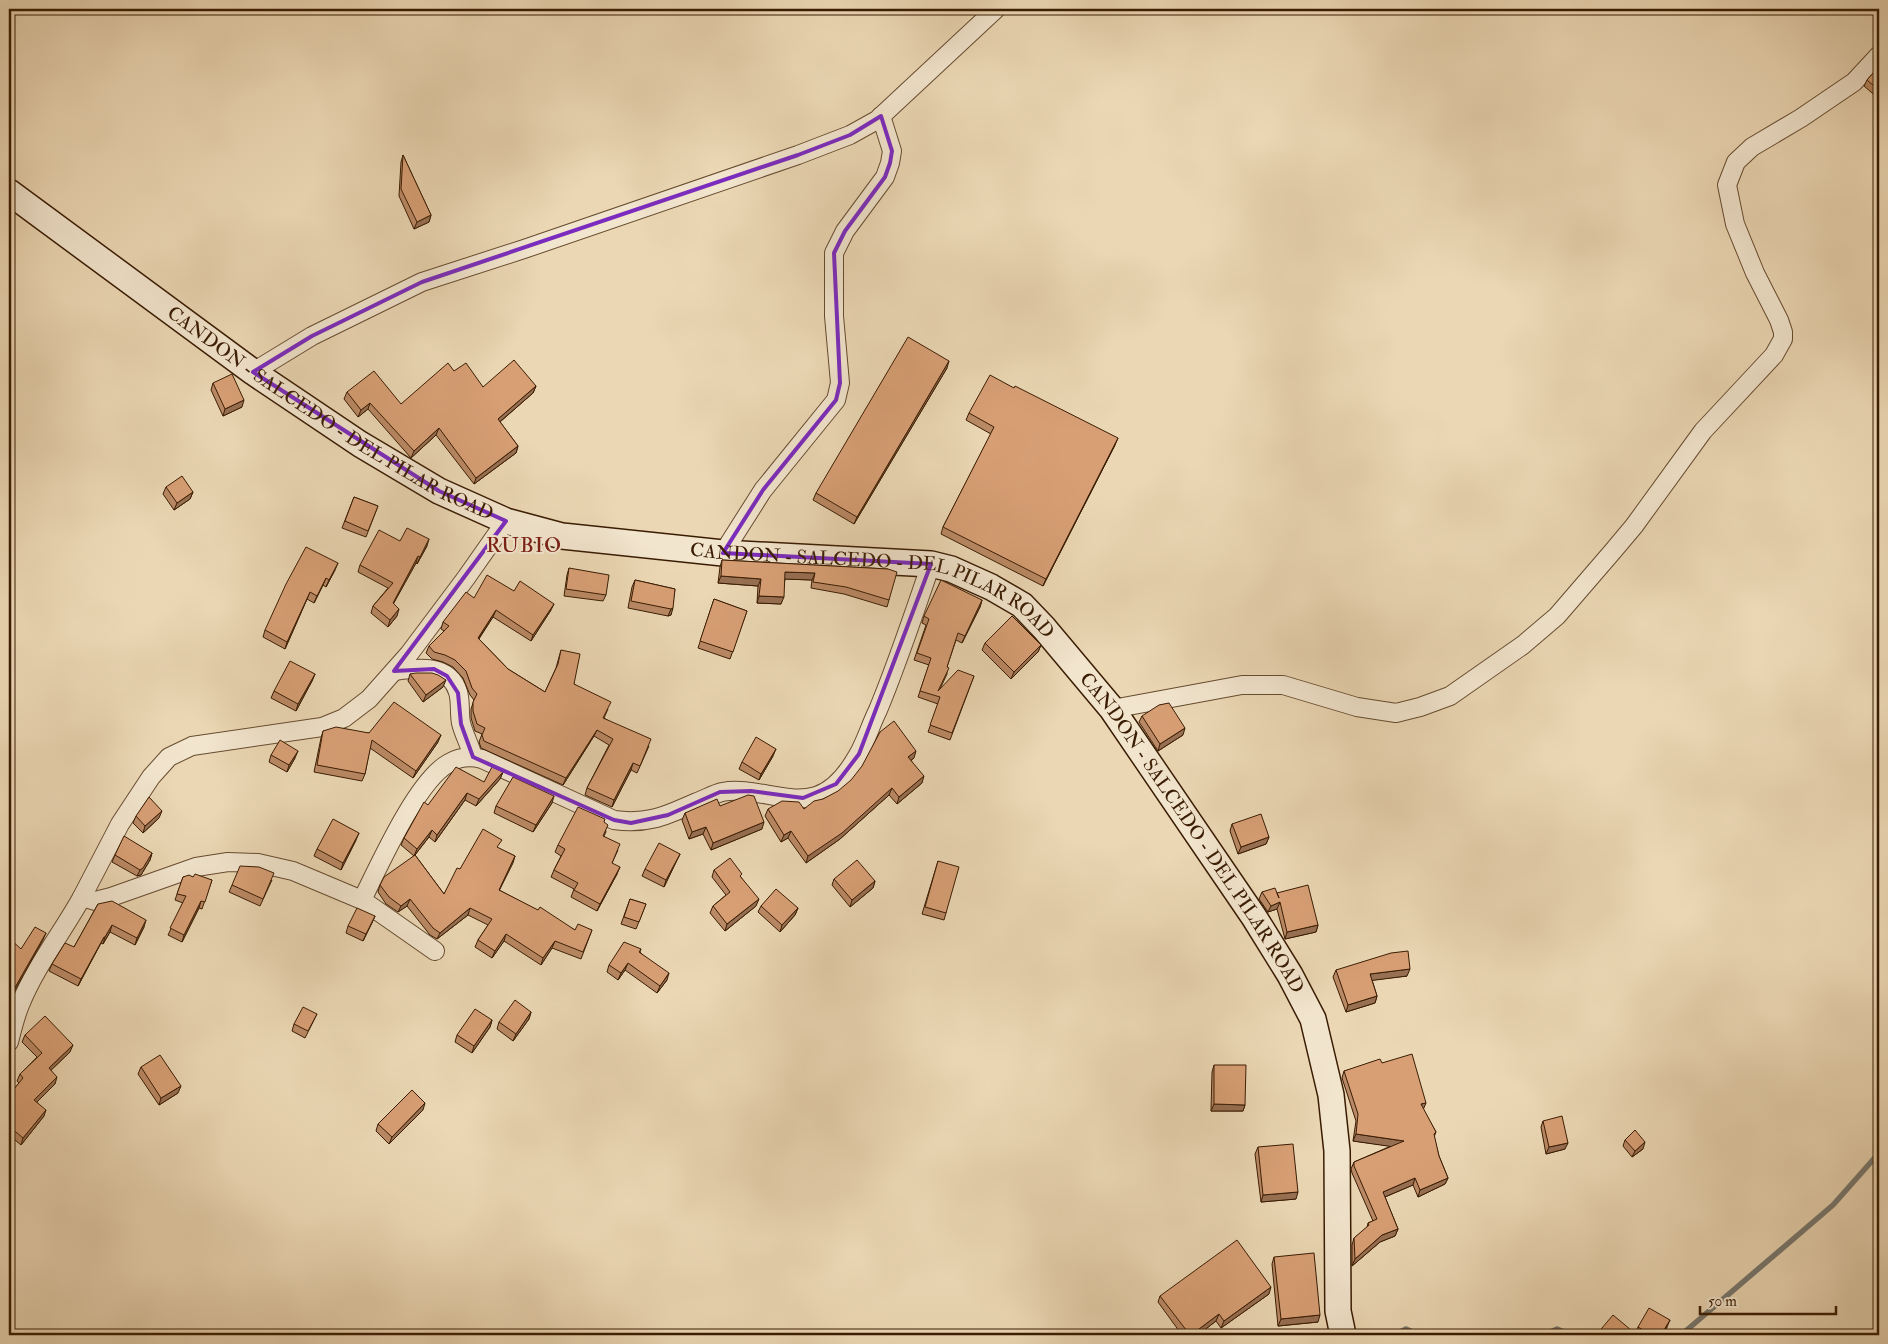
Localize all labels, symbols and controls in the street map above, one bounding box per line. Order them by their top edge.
street label: CANDON - SALCEDO - DEL PILAR ROAD [162,301,497,526]
district label: RUBIO [486,532,562,559]
street label: CANDON - SALCEDO - DEL PILAR ROAD [689,538,1059,643]
street label: CANDON - SALCEDO - DEL PILAR ROAD [1074,667,1309,997]
scale bar [1700,1284,1837,1316]
text: 50 m [1708,1292,1737,1311]

